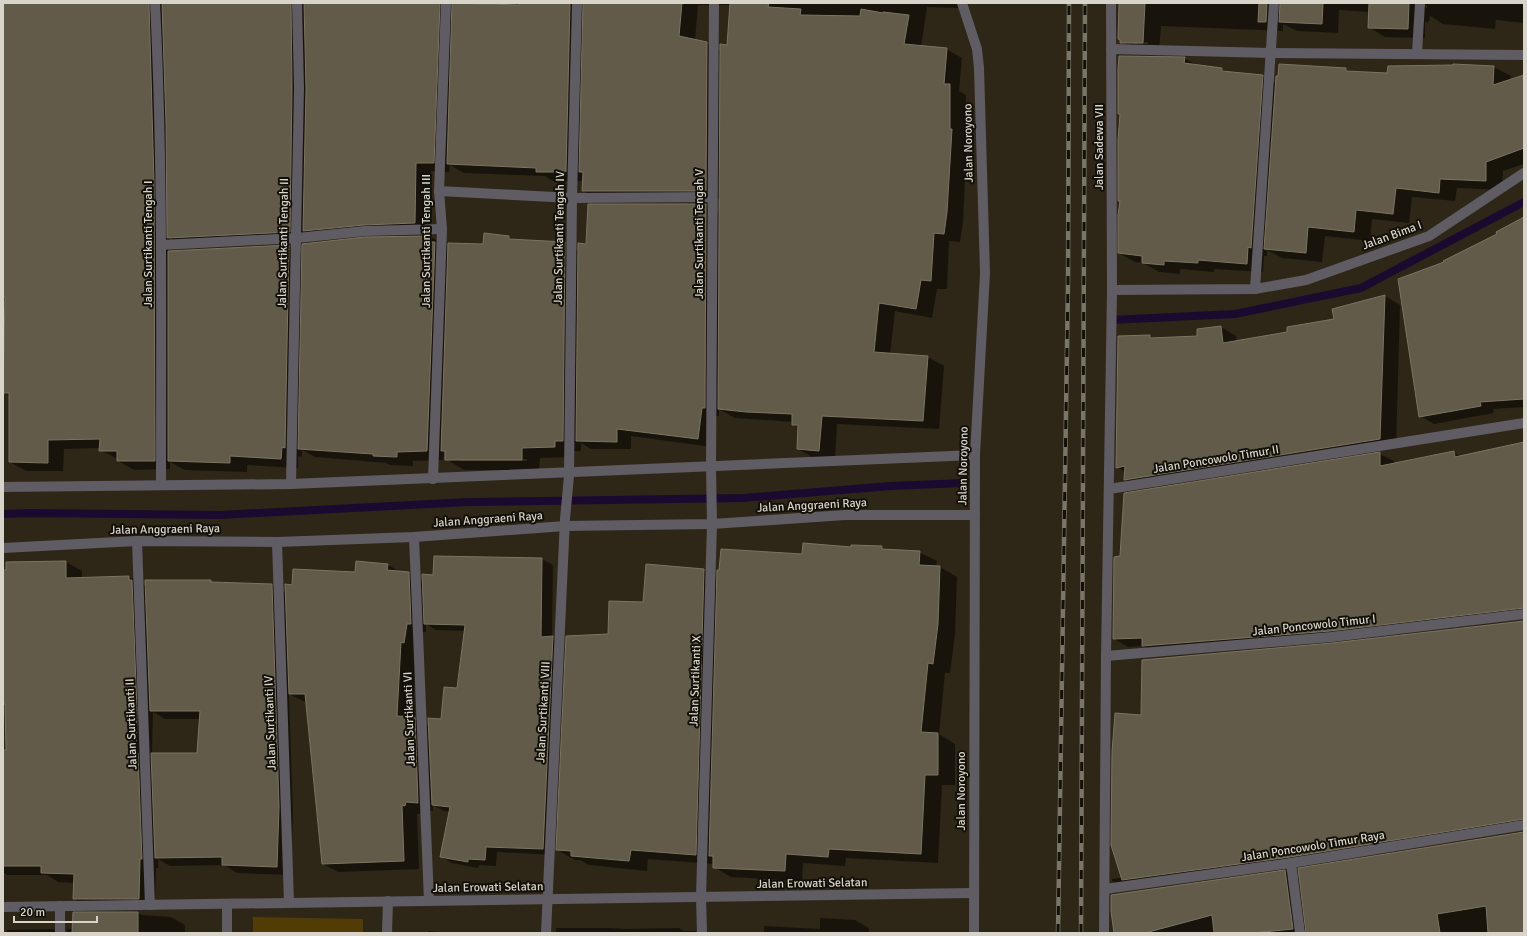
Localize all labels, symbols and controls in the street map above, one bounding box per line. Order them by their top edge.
street label: Jalan Noroyono [960,103,977,183]
street label: Jalan Sadewa VII [1092,104,1107,190]
street label: Jalan Surtikanti Tengah V [692,169,707,299]
street label: Jalan Surtikanti Tengah IV [551,171,568,305]
street label: Jalan Surtikanti Tengah III [419,174,434,308]
street label: Jalan Surtikanti Tengah II [275,178,292,308]
street label: Jalan Surtikanti Tengah I [141,181,156,307]
street label: Jalan Bima I [1360,218,1424,253]
street label: Jalan Noroyono [955,426,972,506]
street label: Jalan Poncowolo Timur II [1152,442,1280,477]
street label: Jalan Anggraeni Raya [757,495,867,516]
street label: Jalan Anggraeni Raya [433,508,543,531]
street label: Jalan Anggraeni Raya [110,521,220,538]
street label: Jalan Poncowolo Timur I [1252,612,1376,639]
street label: Jalan Surtikanti X [686,635,705,727]
street label: Jalan Surtikanti VIII [533,661,554,763]
street label: Jalan Surtikanti VI [400,671,419,767]
street label: Jalan Surtikanti IV [261,675,280,771]
street label: Jalan Surtikanti II [122,678,141,770]
street label: Jalan Noroyono [954,751,969,831]
street label: Jalan Poncowolo Timur Raya [1240,828,1386,865]
street label: Jalan Erowati Selatan [757,875,868,892]
street label: Jalan Erowati Selatan [433,879,544,896]
scale bar [14,898,97,924]
text: 20 m [20,905,45,920]

